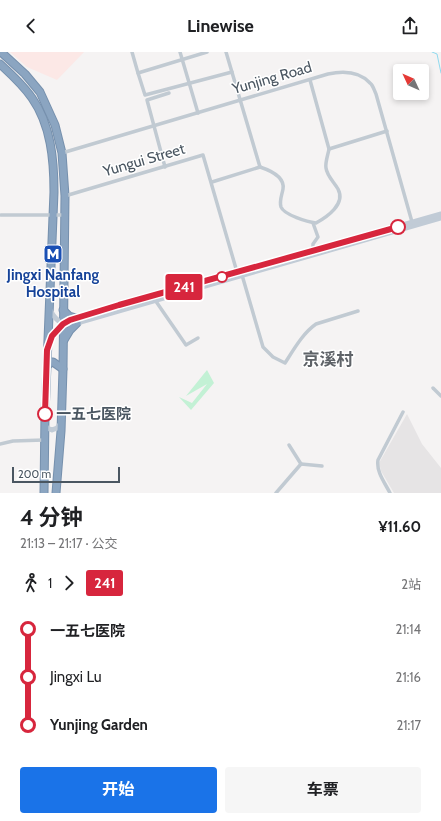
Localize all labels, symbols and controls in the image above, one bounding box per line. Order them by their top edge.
icon: back [20,15,42,37]
text: Linewise [187,15,254,37]
icon: share [399,15,421,37]
street label: Yunjing Road [229,58,314,98]
north arrow [393,64,429,100]
map controls [393,64,429,100]
street label: Yungui Street [100,140,187,181]
unlabelled marker [390,219,406,235]
metro station icon: Jingxi Nanfang Hospital [42,243,64,265]
place label: Jingxi Nanfang Hospital [6,266,100,301]
unlabelled marker [216,271,228,283]
line badge: 241 [161,274,207,300]
text: 241 [173,278,195,296]
district label: 京溪村 [303,349,354,369]
place label: 一五七医院 [56,405,131,423]
marker: 一五七医院 [37,406,53,422]
scale bar [12,465,120,484]
text: 200 m [18,467,51,481]
text: 4 分钟 [20,504,83,531]
text: ¥11.60 [379,518,421,536]
text: 21:13 – 21:17 · 公交 [20,535,117,551]
icon: walk [20,572,42,594]
icon: forward [58,572,80,594]
text: 241 [94,574,115,592]
text: 1 [48,575,52,591]
text: 2站 [401,576,421,592]
text: 21:14 [395,621,421,637]
text: 一五七医院 [50,622,125,640]
text: Jingxi Lu [50,668,102,686]
text: 21:16 [396,669,421,685]
text: Yunjing Garden [50,716,148,734]
text: 21:17 [396,717,421,733]
button: 开始 [20,767,217,813]
button: 车票 [225,767,421,813]

